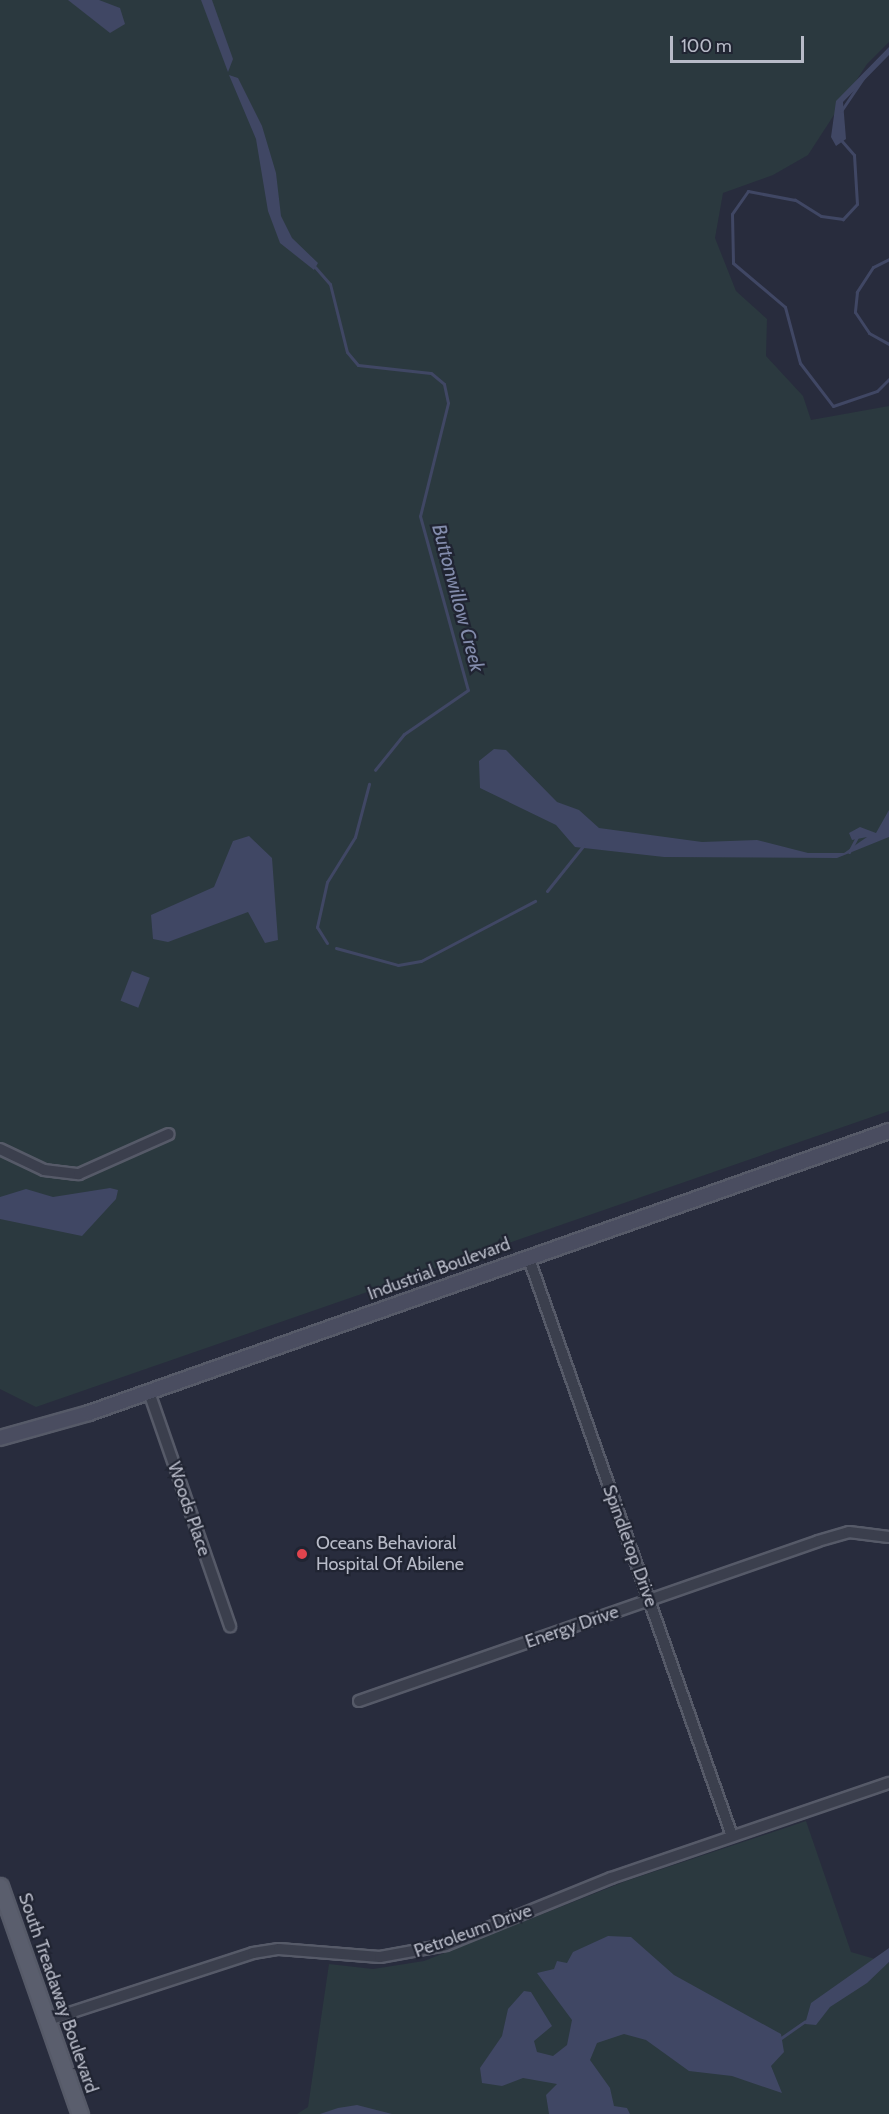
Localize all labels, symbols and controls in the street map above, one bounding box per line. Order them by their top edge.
scale bar [673,24,806,62]
text: 100 m [681,35,732,57]
water label: Buttonwillow Creek [427,521,489,675]
street label: Industrial Boulevard [365,1233,513,1305]
street label: Woods Place [163,1459,215,1559]
street label: Spindletop Drive [598,1482,662,1610]
place label: Oceans Behavioral Hospital Of Abilene [316,1533,464,1576]
marker: Oceans Behavioral Hospital Of Abilene [293,1545,311,1563]
street label: Energy Drive [523,1601,621,1653]
street label: South Treadaway Boulevard [14,1890,102,2096]
street label: Petroleum Drive [411,1900,535,1962]

